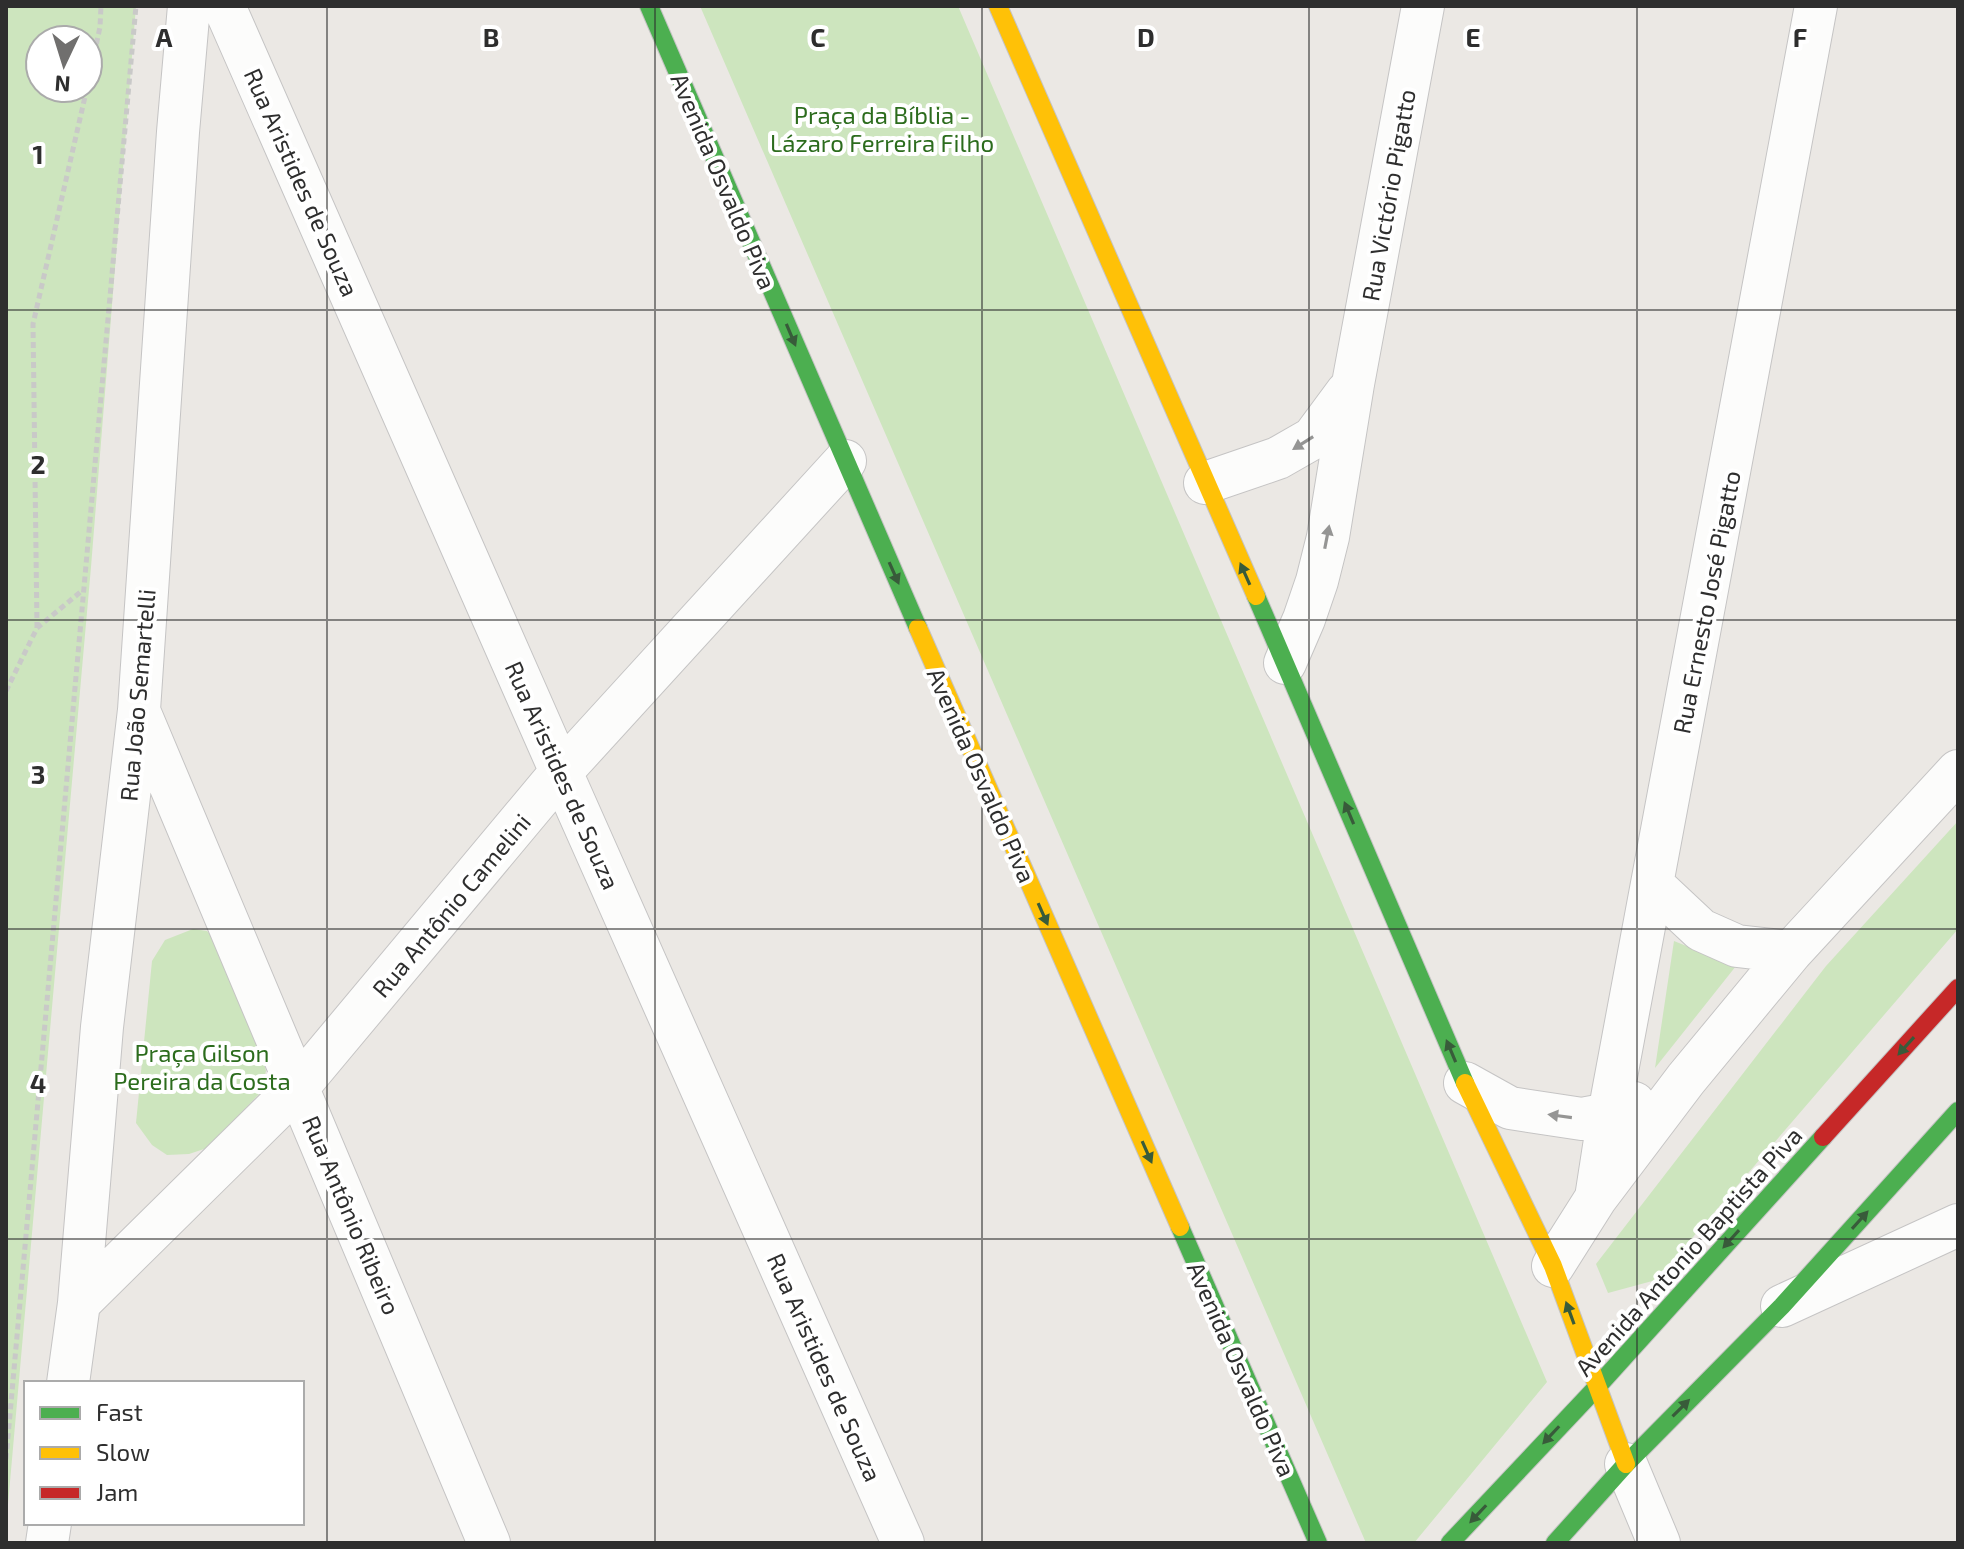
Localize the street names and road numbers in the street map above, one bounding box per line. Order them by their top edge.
street label: Rua Aristides de Souza [239,63,365,301]
street label: Avenida Osvaldo Piva [665,69,783,293]
street label: Rua Victório Pigatto [1355,87,1421,303]
street label: Rua Ernesto José Pigatto [1666,468,1746,736]
street label: Rua João Semartelli [113,588,161,802]
street label: Rua Aristides de Souza [500,656,626,894]
street label: Avenida Osvaldo Piva [922,663,1042,887]
street label: Rua Antônio Camelini [366,807,536,1003]
street label: Rua Antônio Ribeiro [297,1111,407,1319]
street label: Avenida Antonio Baptista Piva [1569,1121,1807,1381]
street label: Rua Aristides de Souza [762,1248,888,1486]
street label: Avenida Osvaldo Piva [1182,1257,1302,1481]

